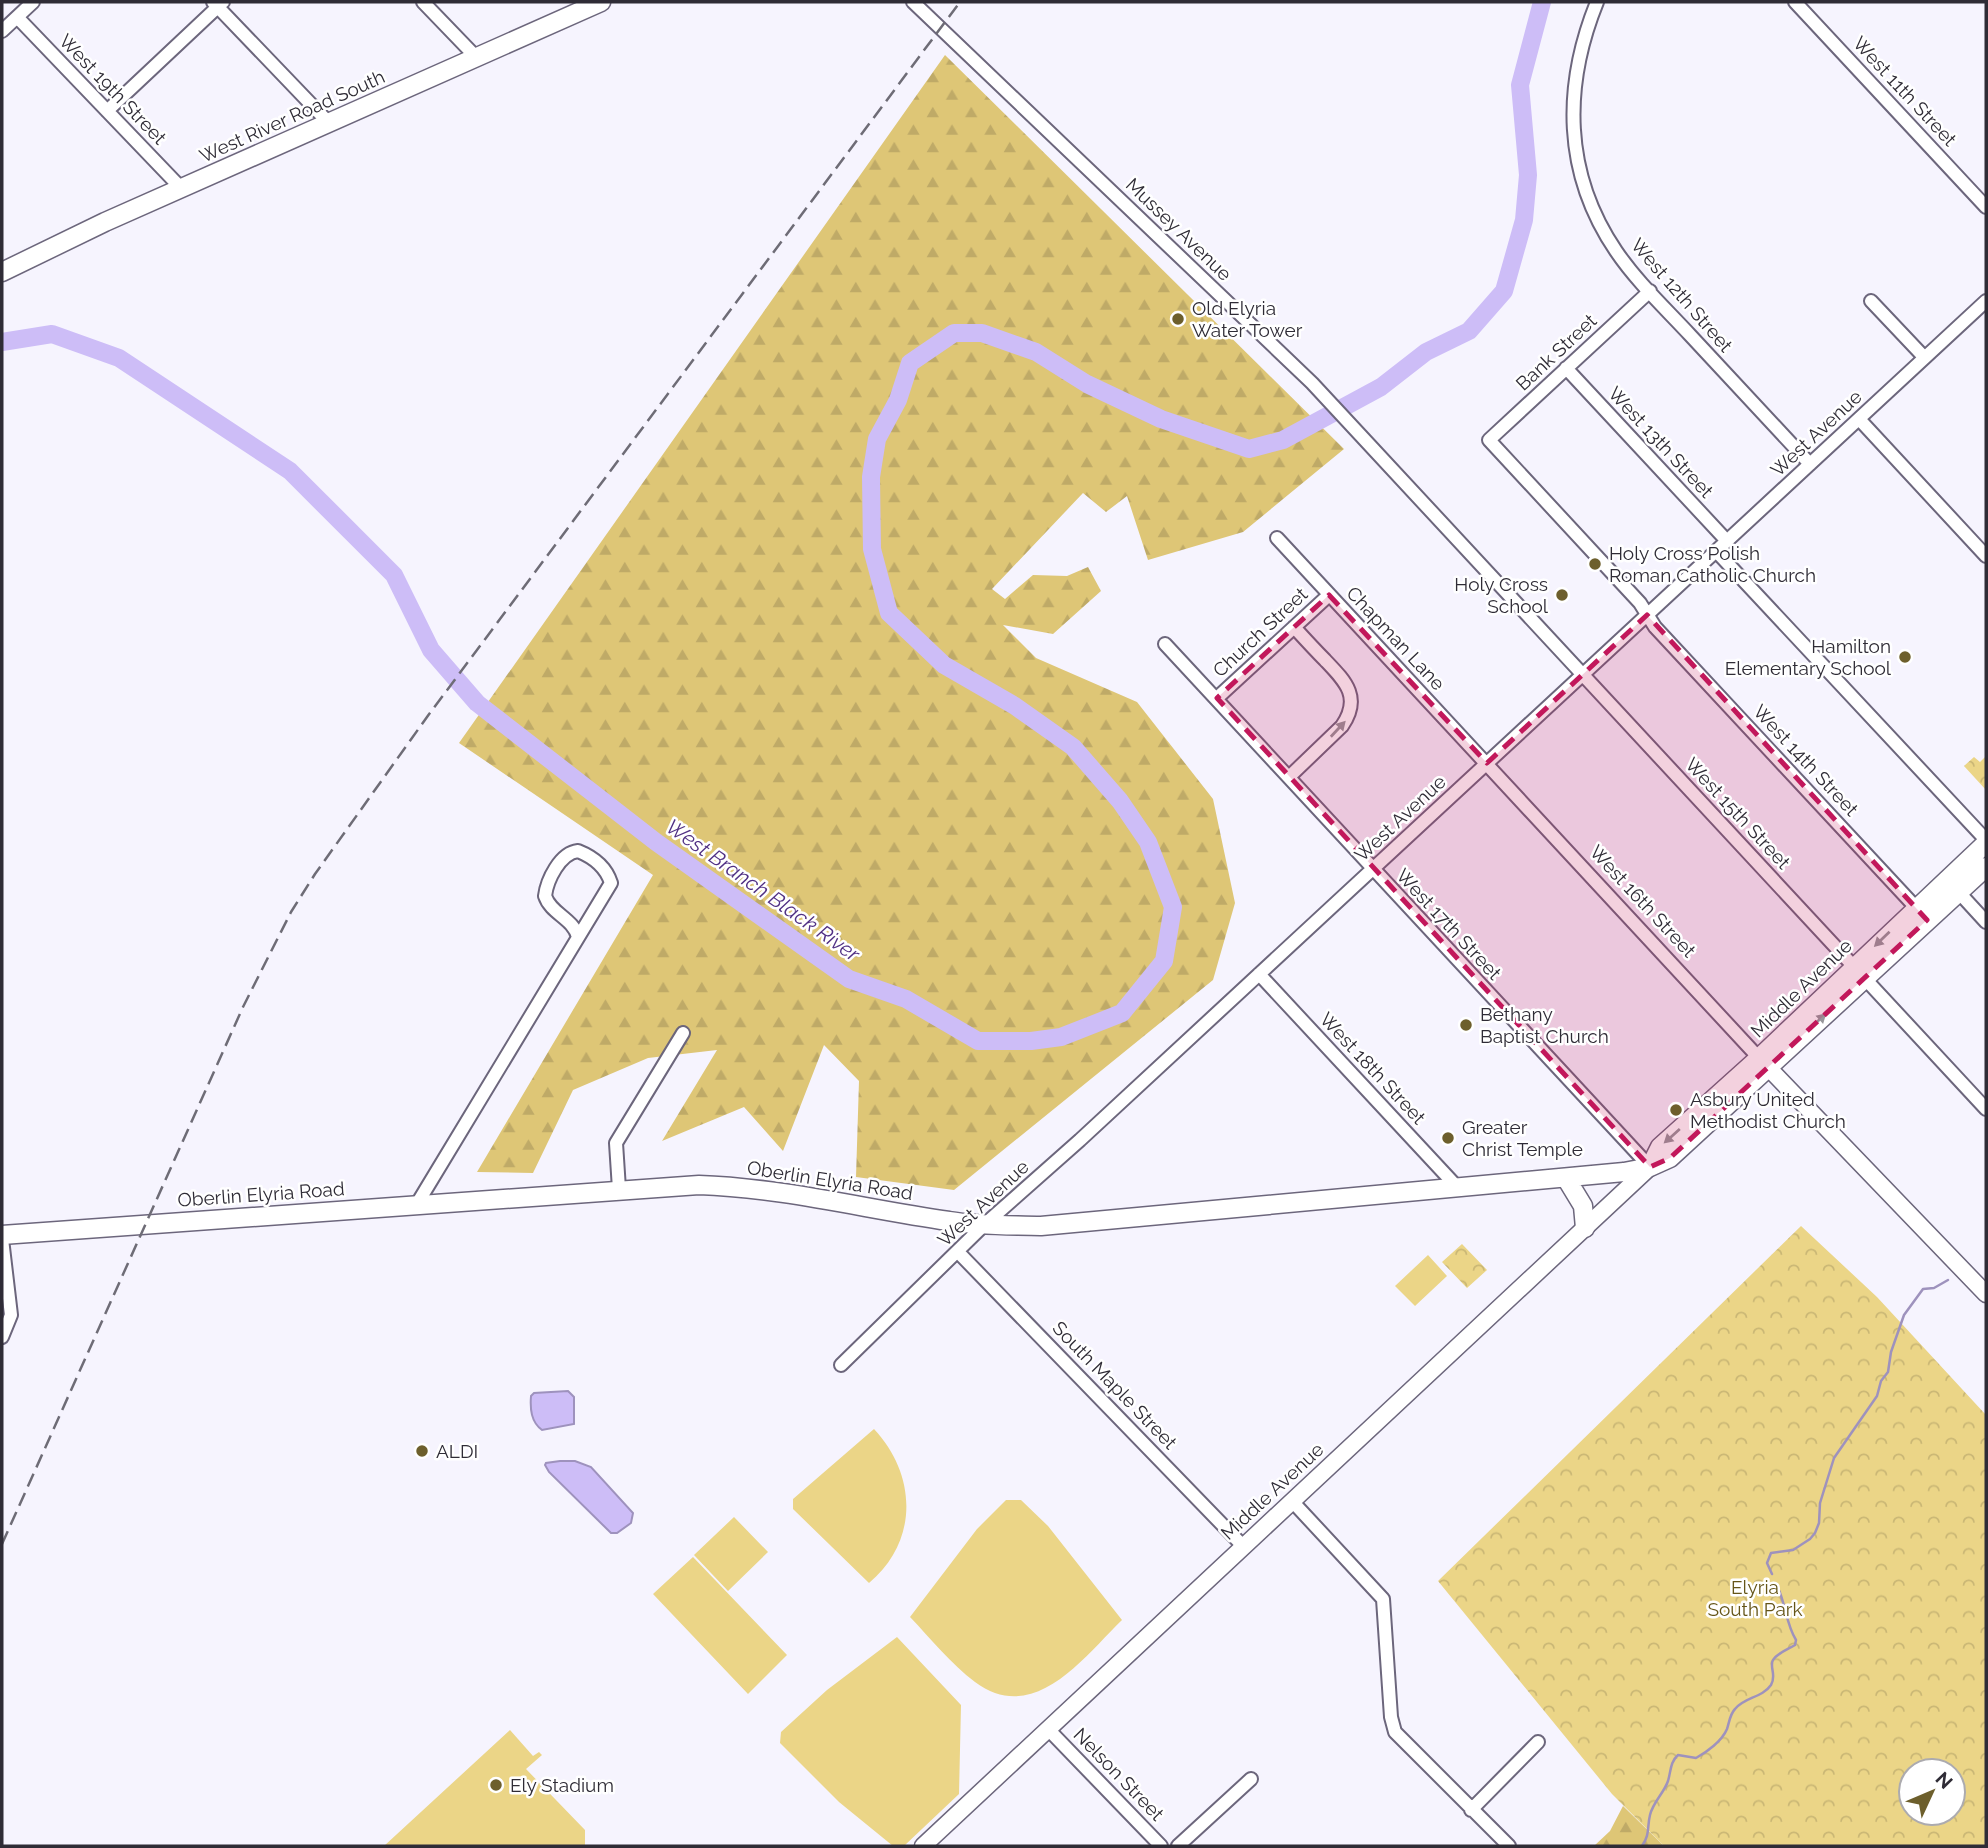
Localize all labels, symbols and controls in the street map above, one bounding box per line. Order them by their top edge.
street label: West 19th Street [55,29,171,149]
street label: West 11th Street [1849,32,1962,151]
street label: West River Road South [196,65,388,167]
street label: Mussey Avenue [1122,173,1236,285]
street label: West 12th Street [1627,234,1738,357]
place label: Old Elyria Water Tower [1192,297,1303,341]
street label: Bank Street [1511,309,1601,395]
marker: Old Elyria Water Tower [1170,311,1186,327]
street label: West 13th Street [1604,382,1718,502]
street label: West Avenue [1766,385,1866,481]
place label: Holy Cross Polish Roman Catholic Church [1609,542,1816,586]
marker: Holy Cross Polish Roman Catholic Church [1587,556,1603,572]
place label: Holy Cross School [1454,573,1549,617]
street label: Church Street [1208,582,1312,681]
street label: Chapman Lane [1342,582,1450,694]
marker: Holy Cross School [1554,587,1570,603]
place label: Hamilton Elementary School [1725,635,1892,679]
marker: Hamilton Elementary School [1897,649,1913,665]
street label: West 14th Street [1749,700,1863,820]
one-way arrow [1330,721,1346,738]
street label: West 15th Street [1681,753,1795,873]
street label: West Avenue [1350,770,1450,866]
water label: West Branch Black River [661,814,865,967]
street label: West 16th Street [1586,841,1701,962]
street label: West 17th Street [1392,864,1506,984]
one-way arrow [1874,931,1891,947]
street label: Middle Avenue [1746,934,1856,1042]
place label: Bethany Baptist Church [1480,1003,1609,1047]
street label: West 18th Street [1316,1008,1431,1129]
one-way arrow [1809,1014,1826,1030]
marker: Bethany Baptist Church [1458,1017,1474,1033]
place label: Asbury United Methodist Church [1690,1088,1846,1132]
marker: Asbury United Methodist Church [1668,1102,1684,1118]
place label: Greater Christ Temple [1462,1116,1583,1160]
one-way arrow [1664,1128,1681,1144]
marker: Greater Christ Temple [1440,1130,1456,1146]
street label: West Avenue [933,1155,1033,1251]
street label: Oberlin Elyria Road [746,1156,914,1204]
street label: Oberlin Elyria Road [177,1177,345,1211]
street label: South Maple Street [1048,1317,1182,1454]
street label: Middle Avenue [1216,1438,1328,1544]
place label: ALDI [436,1440,478,1462]
marker: ALDI [414,1443,430,1459]
park label: Elyria South Park [1707,1576,1803,1620]
street label: Nelson Street [1069,1723,1169,1825]
north arrow [1897,1757,1967,1827]
text: N [1931,1767,1957,1793]
place label: Ely Stadium [510,1774,614,1796]
marker: Ely Stadium [488,1777,504,1793]

